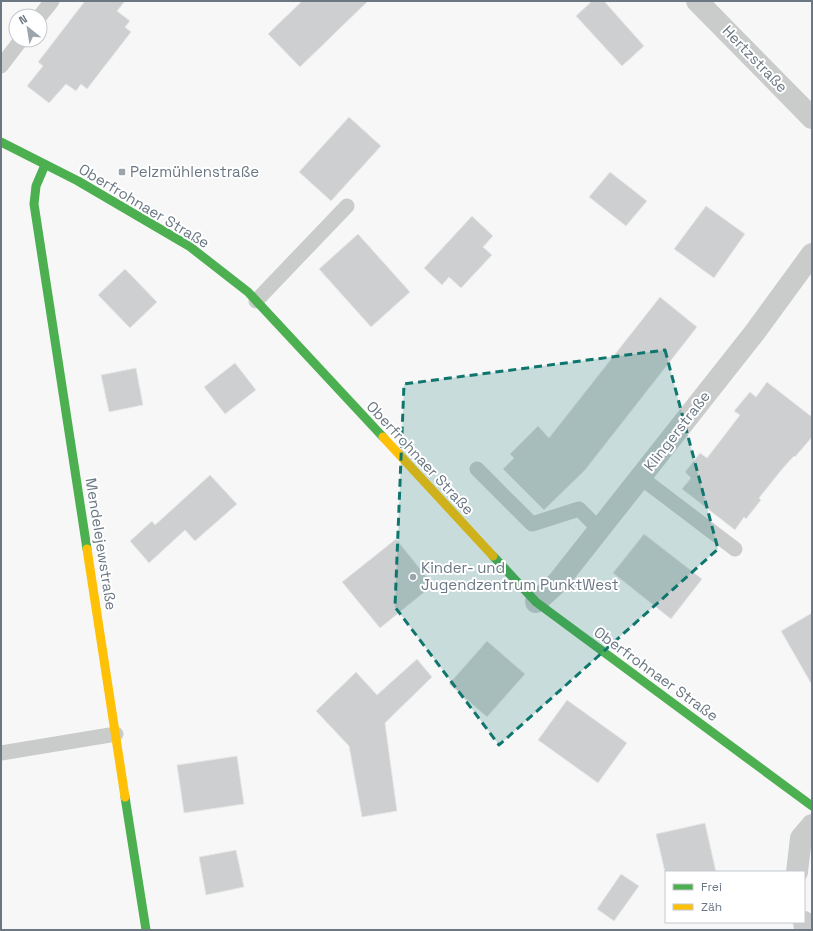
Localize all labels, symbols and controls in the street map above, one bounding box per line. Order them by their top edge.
north arrow [8,8,48,48]
text: N [16,11,30,27]
street label: Hertzstraße [719,21,792,96]
street label: Oberfrohnaer Straße [75,159,213,252]
place label: Pelzmühlenstraße [130,162,259,181]
marker: Pelzmühlenstraße [117,167,127,177]
street label: Klingerstraße [639,387,714,475]
street label: Oberfrohnaer Straße [363,397,478,519]
street label: Mendelejewstraße [82,477,121,611]
place label: Kinder- und Jugendzentrum PunktWest [421,558,619,594]
marker: Kinder- und Jugendzentrum PunktWest [408,572,418,582]
street label: Oberfrohnaer Straße [590,622,722,725]
legend [665,871,805,923]
text: Frei [701,879,722,895]
text: Zäh [701,899,722,915]

